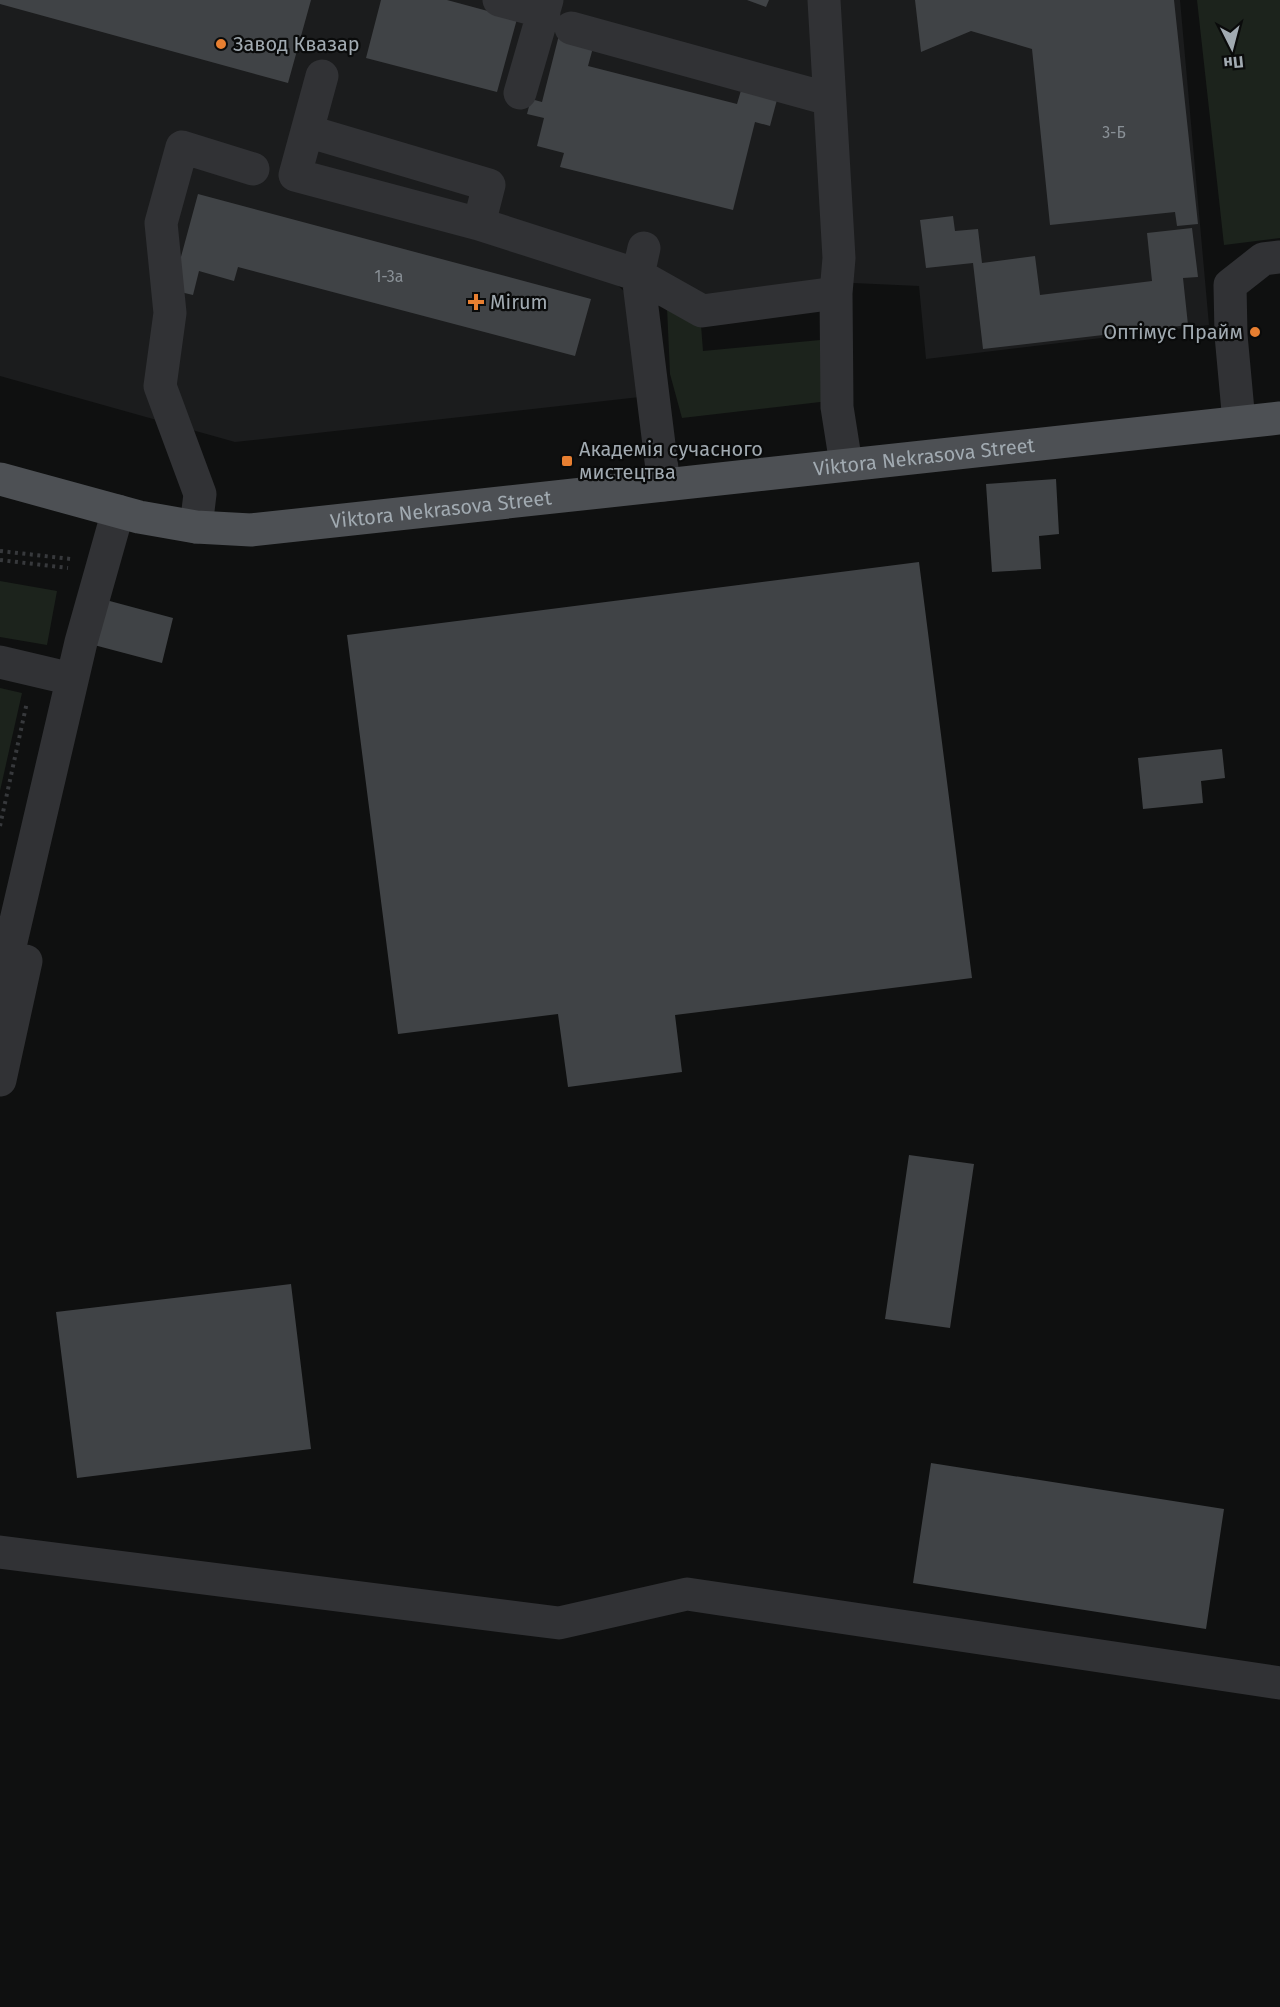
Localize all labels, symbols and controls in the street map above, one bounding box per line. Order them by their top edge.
north arrow [1202,18,1262,78]
place label: Завод Квазар [233,32,360,56]
marker: Завод Квазар [214,37,228,51]
text: Пн [1223,52,1244,73]
house number: 3-Б [1102,123,1126,142]
house number: 1-3а [374,267,404,286]
place label: Mirum [490,290,548,314]
marker: Mirum [467,293,485,311]
place label: Оптімус Прайм [1103,320,1243,344]
marker: Оптімус Прайм [1248,325,1262,339]
street label: Viktora Nekrasova Street [812,433,1037,481]
place label: Академія сучасного мистецтва [579,437,763,484]
marker: Академія сучасного мистецтва [560,454,574,468]
street label: Viktora Nekrasova Street [329,485,553,533]

